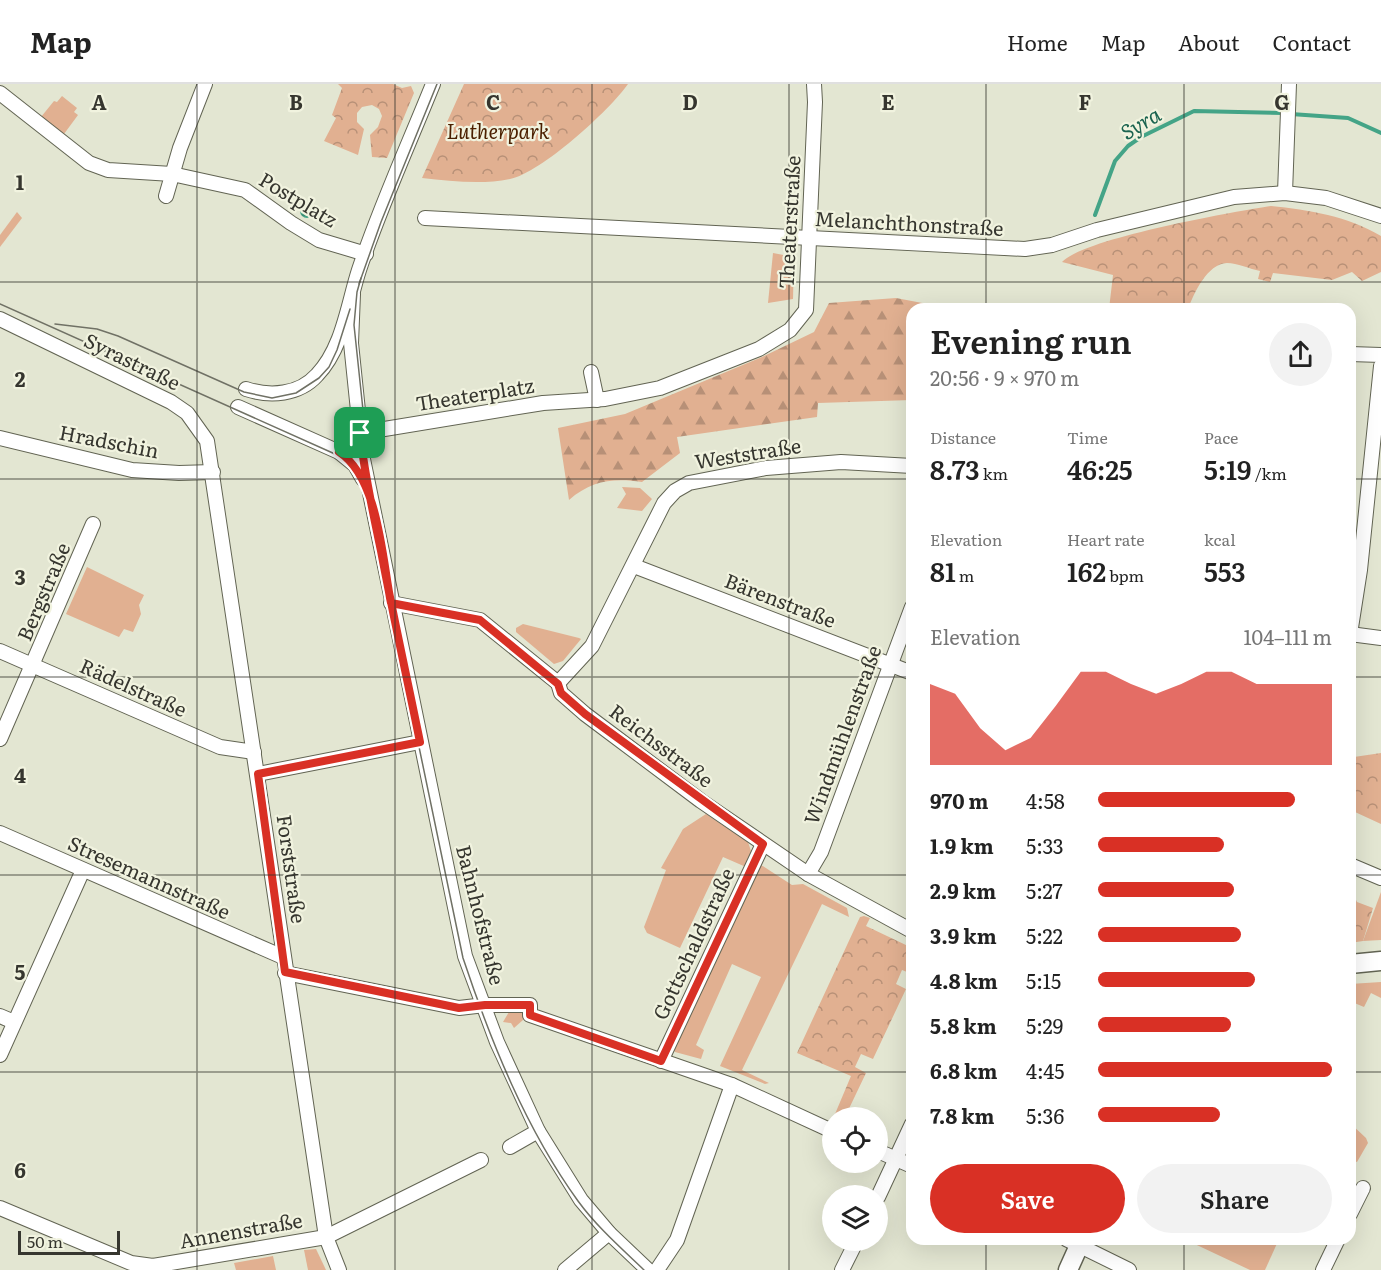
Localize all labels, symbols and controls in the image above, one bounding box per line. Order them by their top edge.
text: Map [30,20,92,62]
text: Home [1007,26,1068,57]
text: Map [1101,26,1145,57]
text: About [1178,26,1240,57]
text: Contact [1273,26,1351,57]
text: A [91,86,107,116]
text: B [289,86,303,116]
text: C [486,86,500,116]
text: D [682,86,698,116]
text: E [881,86,895,116]
text: F [1079,86,1092,116]
text: G [1274,86,1290,116]
water label: Syra [1114,98,1166,146]
park label: Lutherpark [447,115,549,145]
street label: Theaterstraße [770,154,806,289]
street label: Postplatz [254,163,344,234]
text: 1 [16,166,24,196]
street label: Melanchthonstraße [814,202,1004,242]
text: Evening run [930,315,1132,364]
button: share [1269,323,1332,386]
street label: Syrastraße [80,324,186,396]
text: 20:56 · 9 × 970 m [930,362,1079,392]
text: 2 [15,363,26,393]
street label: Theaterplatz [413,369,536,417]
pin [334,407,385,458]
street label: Hradschin [57,416,162,464]
icon: arrive [343,416,376,449]
text: Distance [930,425,996,449]
text: Time [1067,425,1108,449]
text: Pace [1204,425,1238,449]
street label: Weststraße [692,429,803,475]
text: 8.73 [930,449,980,488]
text: 46:25 [1067,449,1133,488]
text: 5:19 [1204,449,1251,488]
text: km [980,461,1008,485]
text: /km [1251,461,1287,485]
text: Elevation [930,527,1002,551]
text: Heart rate [1067,527,1145,551]
text: kcal [1204,527,1236,551]
street label: Bergstraße [8,537,76,645]
text: 81 [930,551,956,590]
text: 162 [1067,551,1106,590]
text: 553 [1204,551,1246,590]
text: 3 [14,561,26,591]
text: m [956,563,974,587]
text: bpm [1106,563,1144,587]
street label: Bärenstraße [721,564,841,634]
text: Elevation [930,621,1020,651]
text: 104–111 m [1243,621,1332,651]
street label: Windmühlenstraße [795,641,887,828]
street label: Rädelstraße [75,649,192,723]
street label: Reichsstraße [604,695,721,794]
text: 4 [14,759,26,789]
text: 970 m [930,785,988,815]
text: 4:58 [1026,785,1065,815]
street label: Forststraße [270,812,315,925]
street label: Stresemannstraße [64,827,236,925]
text: 1.9 km [930,830,994,860]
text: 5:33 [1026,830,1064,860]
street label: Bahnhofstraße [450,841,514,988]
street label: Gottschaldstraße [644,862,741,1024]
text: 2.9 km [930,875,996,905]
text: 5:27 [1026,875,1063,905]
text: 3.9 km [930,920,997,950]
text: 5:22 [1026,920,1063,950]
text: 5 [15,956,26,986]
text: 4.8 km [930,965,998,995]
text: 5:15 [1026,965,1061,995]
text: 5.8 km [930,1010,997,1040]
text: 5:29 [1026,1010,1063,1040]
text: 6.8 km [930,1055,997,1085]
text: 4:45 [1026,1055,1064,1085]
text: 7.8 km [930,1100,995,1130]
text: 5:36 [1026,1100,1064,1130]
map controls [822,1107,888,1251]
button: locate [822,1107,888,1173]
text: 6 [14,1154,26,1184]
button: Save [930,1164,1125,1233]
button: Share [1137,1164,1332,1233]
button: layers [822,1185,888,1251]
street label: Annenstraße [177,1203,304,1255]
scale bar [18,1228,120,1256]
text: 50 m [27,1229,63,1253]

